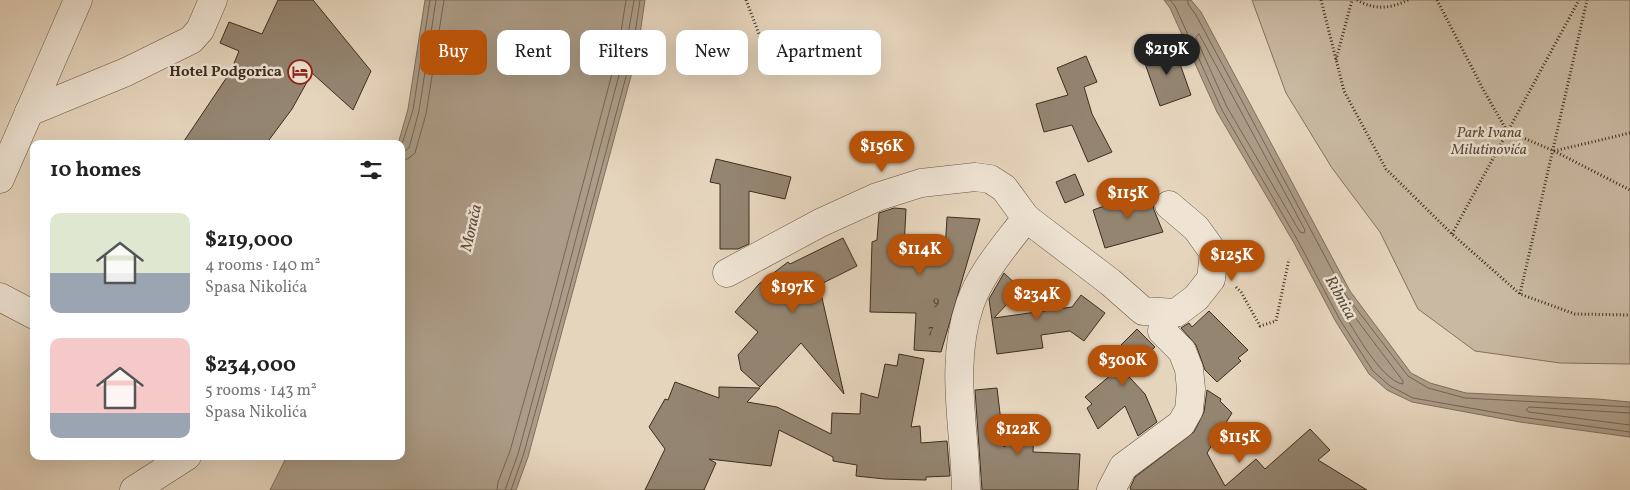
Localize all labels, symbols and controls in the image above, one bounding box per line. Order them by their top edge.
chip: Buy [420,30,487,75]
chip: Rent [497,30,570,75]
chip: Filters [580,30,666,75]
chip: New [676,30,748,75]
chip: Apartment [758,30,881,75]
pin: $219K [1132,34,1202,76]
text: $219K [1145,39,1189,61]
hotel icon: Hotel Podgorica [287,59,313,85]
place label: Hotel Podgorica [169,62,282,83]
park label: Park Ivana Milutinovića [1450,123,1527,161]
pin: $156K [847,130,917,173]
text: $156K [860,136,904,158]
text: 10 homes [50,156,141,185]
icon: filters [357,156,385,184]
pin: $115K [1093,178,1163,220]
text: $115K [1107,183,1149,205]
water label: Morača [456,202,488,255]
text: $219,000 [205,226,293,255]
icon: home [90,233,150,293]
pin: $114K [885,234,955,276]
text: $114K [898,239,942,261]
pin: $125K [1197,240,1267,282]
text: $125K [1211,245,1253,267]
text: 4 rooms · 140 m² [205,255,320,277]
pin: $197K [758,272,828,314]
water label: Ribnica [1319,272,1361,324]
text: Spasa Nikolića [205,277,307,299]
text: $197K [771,277,815,299]
pin: $234K [1002,278,1072,321]
text: $234K [1014,284,1060,306]
house number: 9 [933,294,939,310]
house number: 7 [928,322,934,338]
pin: $300K [1088,344,1158,387]
text: $300K [1099,350,1147,372]
text: $234,000 [205,351,296,380]
icon: home [90,358,150,418]
text: 5 rooms · 143 m² [205,380,317,402]
text: Spasa Nikolića [205,402,307,424]
pin: $122K [983,414,1053,456]
text: $122K [996,419,1040,441]
pin: $115K [1205,422,1275,464]
text: $115K [1219,427,1261,449]

